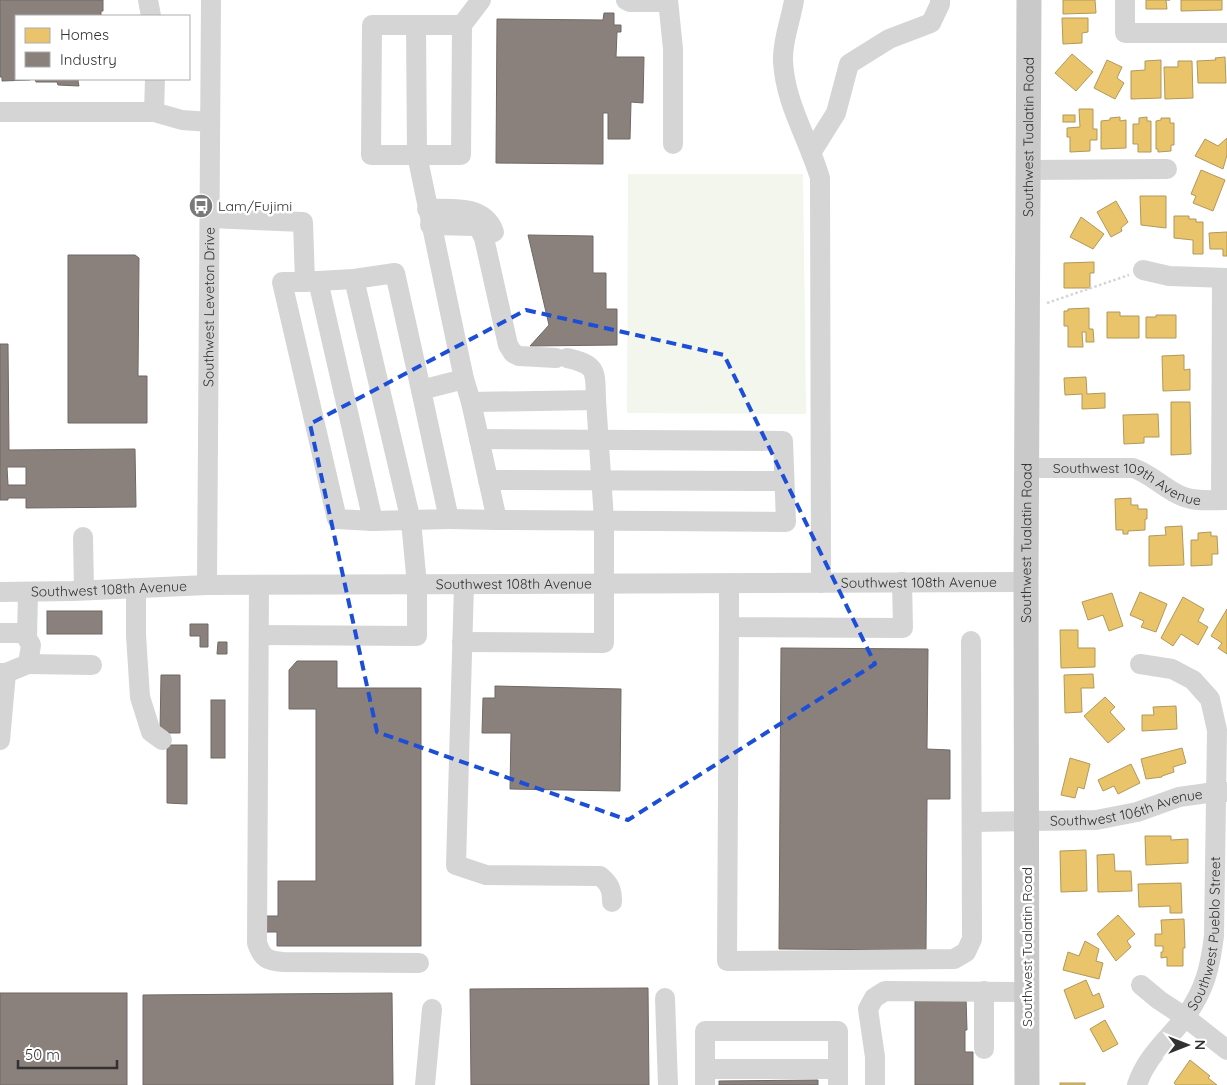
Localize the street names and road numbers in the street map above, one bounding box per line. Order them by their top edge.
street label: Southwest Tualatin Road [1019,57,1038,217]
street label: Southwest Leveton Drive [199,227,218,387]
street label: Southwest 109th Avenue [1053,459,1202,509]
street label: Southwest Tualatin Road [1017,463,1036,623]
street label: Southwest 108th Avenue [841,573,997,592]
street label: Southwest 108th Avenue [436,575,592,593]
street label: Southwest 108th Avenue [31,577,187,601]
street label: Southwest 106th Avenue [1050,785,1204,830]
street label: Southwest Pueblo Street [1183,856,1224,1014]
street label: Southwest Tualatin Road [1018,867,1036,1027]

